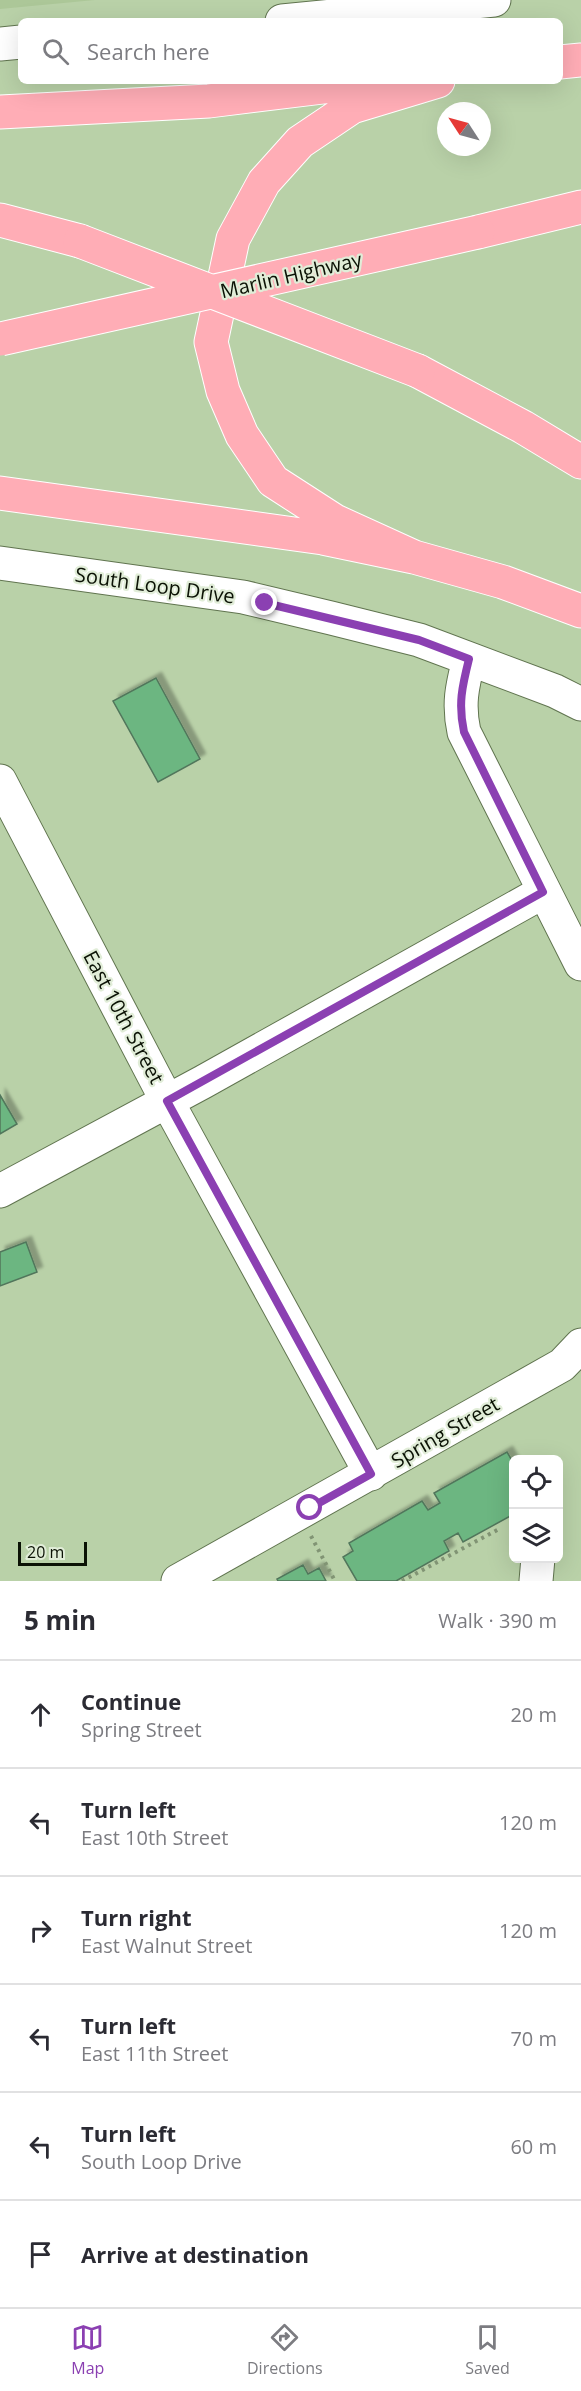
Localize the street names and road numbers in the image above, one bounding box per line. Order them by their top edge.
street label: Marlin Highway [218,245,365,304]
street label: South Loop Drive [74,560,236,610]
street label: East 10th Street [77,946,171,1088]
street label: Spring Street [386,1390,504,1474]

